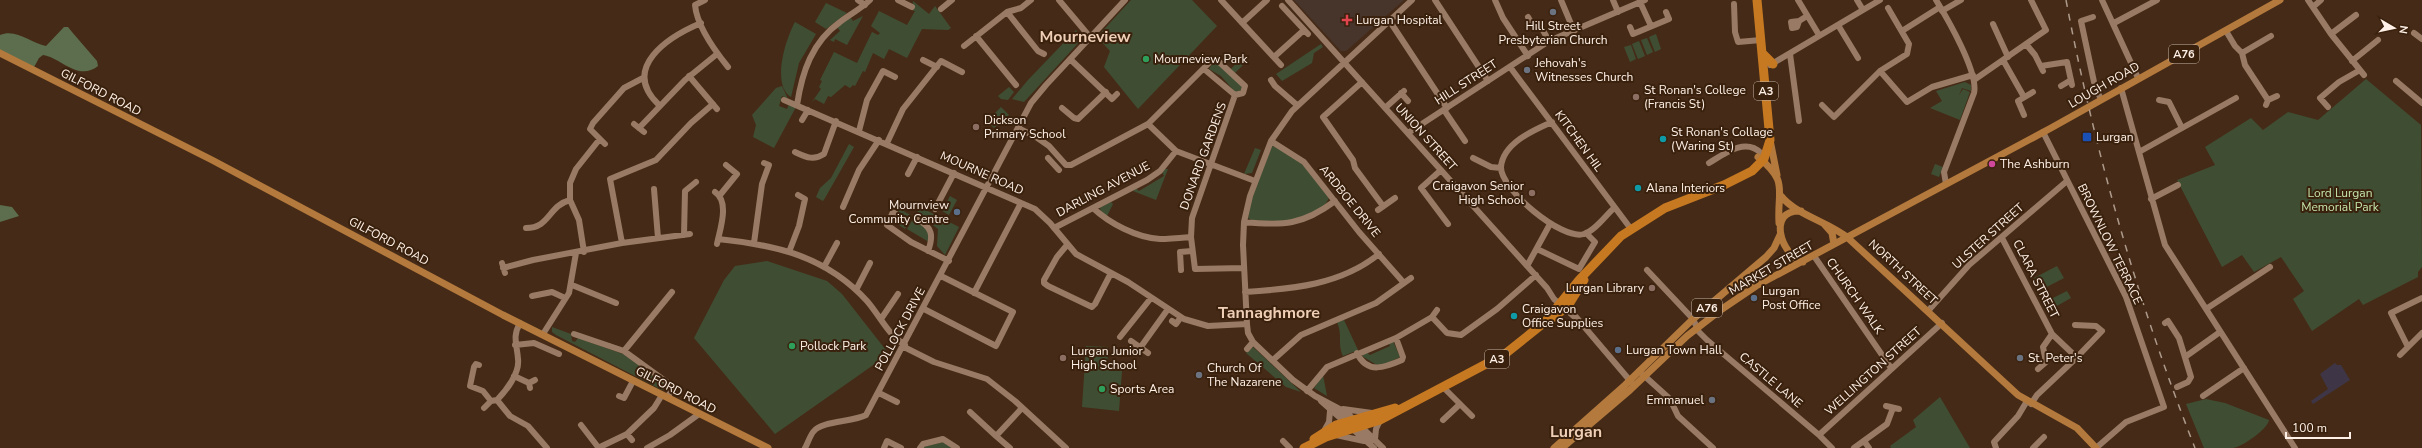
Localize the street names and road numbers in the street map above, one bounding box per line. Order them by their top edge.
road number: A76 [2169,45,2199,63]
street label: HILL STREET [1432,55,1501,108]
street label: LOUGH ROAD [2066,58,2143,112]
street label: GILFORD ROAD [58,65,144,119]
road number: A3 [1754,82,1778,100]
street label: DONARD GARDENS [1176,100,1230,212]
street label: UNION STREET [1391,100,1461,175]
street label: KITCHEN HIL [1551,107,1607,175]
street label: MOURNE ROAD [938,147,1026,199]
street label: DARLING AVENUE [1053,158,1153,220]
street label: ARDBOE DRIVE [1316,162,1384,240]
street label: BROWNLOW TERRACE [2074,181,2146,307]
street label: ULSTER STREET [1949,199,2028,272]
street label: GILFORD ROAD [346,213,432,269]
street label: NORTH STREET [1865,236,1942,309]
street label: MARKET STREET [1726,237,1817,299]
street label: CLARA STREET [2009,237,2063,322]
street label: CHURCH WALK [1823,255,1888,338]
street label: POLLOCK DRIVE [871,284,929,374]
road number: A76 [1692,299,1722,317]
street label: WELLINGTON STREET [1821,323,1925,419]
street label: CASTLE LANE [1736,349,1806,411]
road number: A3 [1485,350,1509,368]
street label: GILFORD ROAD [633,363,719,417]

